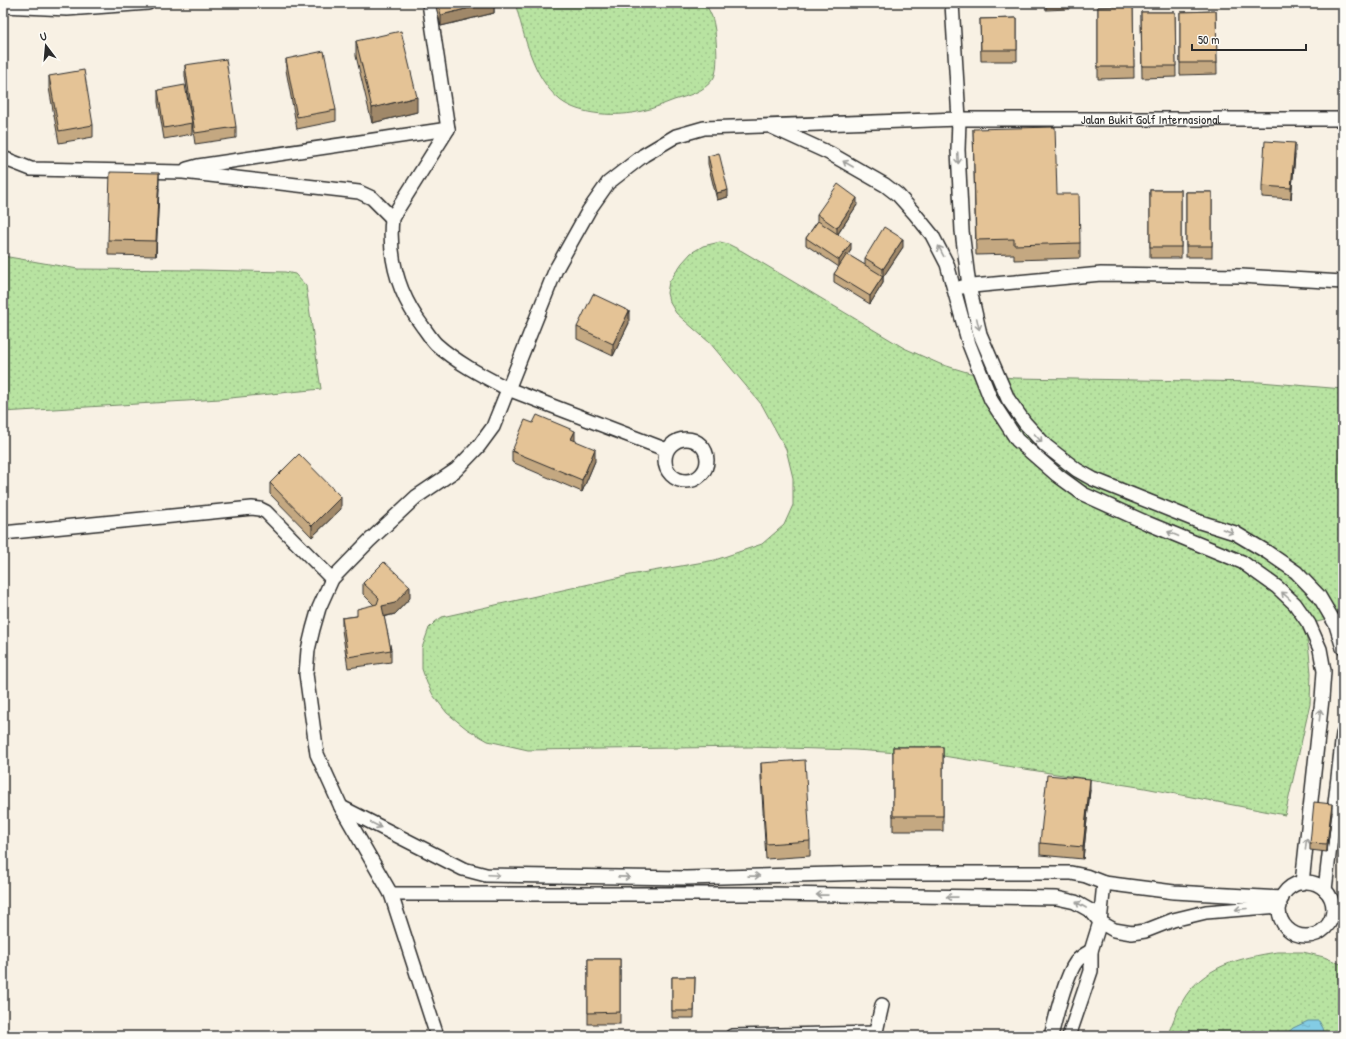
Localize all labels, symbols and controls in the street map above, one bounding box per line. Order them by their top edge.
north arrow [26,26,66,66]
scale bar [1192,26,1306,52]
text: U [38,29,48,44]
text: 50 m [1198,31,1219,48]
street label: Jalan Bukit Golf Internasional [1081,110,1221,128]
one-way arrow [954,151,962,164]
one-way arrow [842,159,854,167]
one-way arrow [936,246,944,258]
one-way arrow [975,317,982,330]
one-way arrow [1034,433,1043,443]
one-way arrow [1222,528,1234,536]
one-way arrow [1168,529,1180,537]
one-way arrow [1281,591,1291,601]
one-way arrow [1317,709,1324,722]
one-way arrow [369,822,381,829]
one-way arrow [1302,838,1310,851]
one-way arrow [487,872,500,879]
one-way arrow [747,872,760,880]
one-way arrow [617,873,630,881]
one-way arrow [816,891,829,899]
one-way arrow [946,893,959,901]
one-way arrow [1075,901,1087,909]
one-way arrow [1235,906,1248,913]

